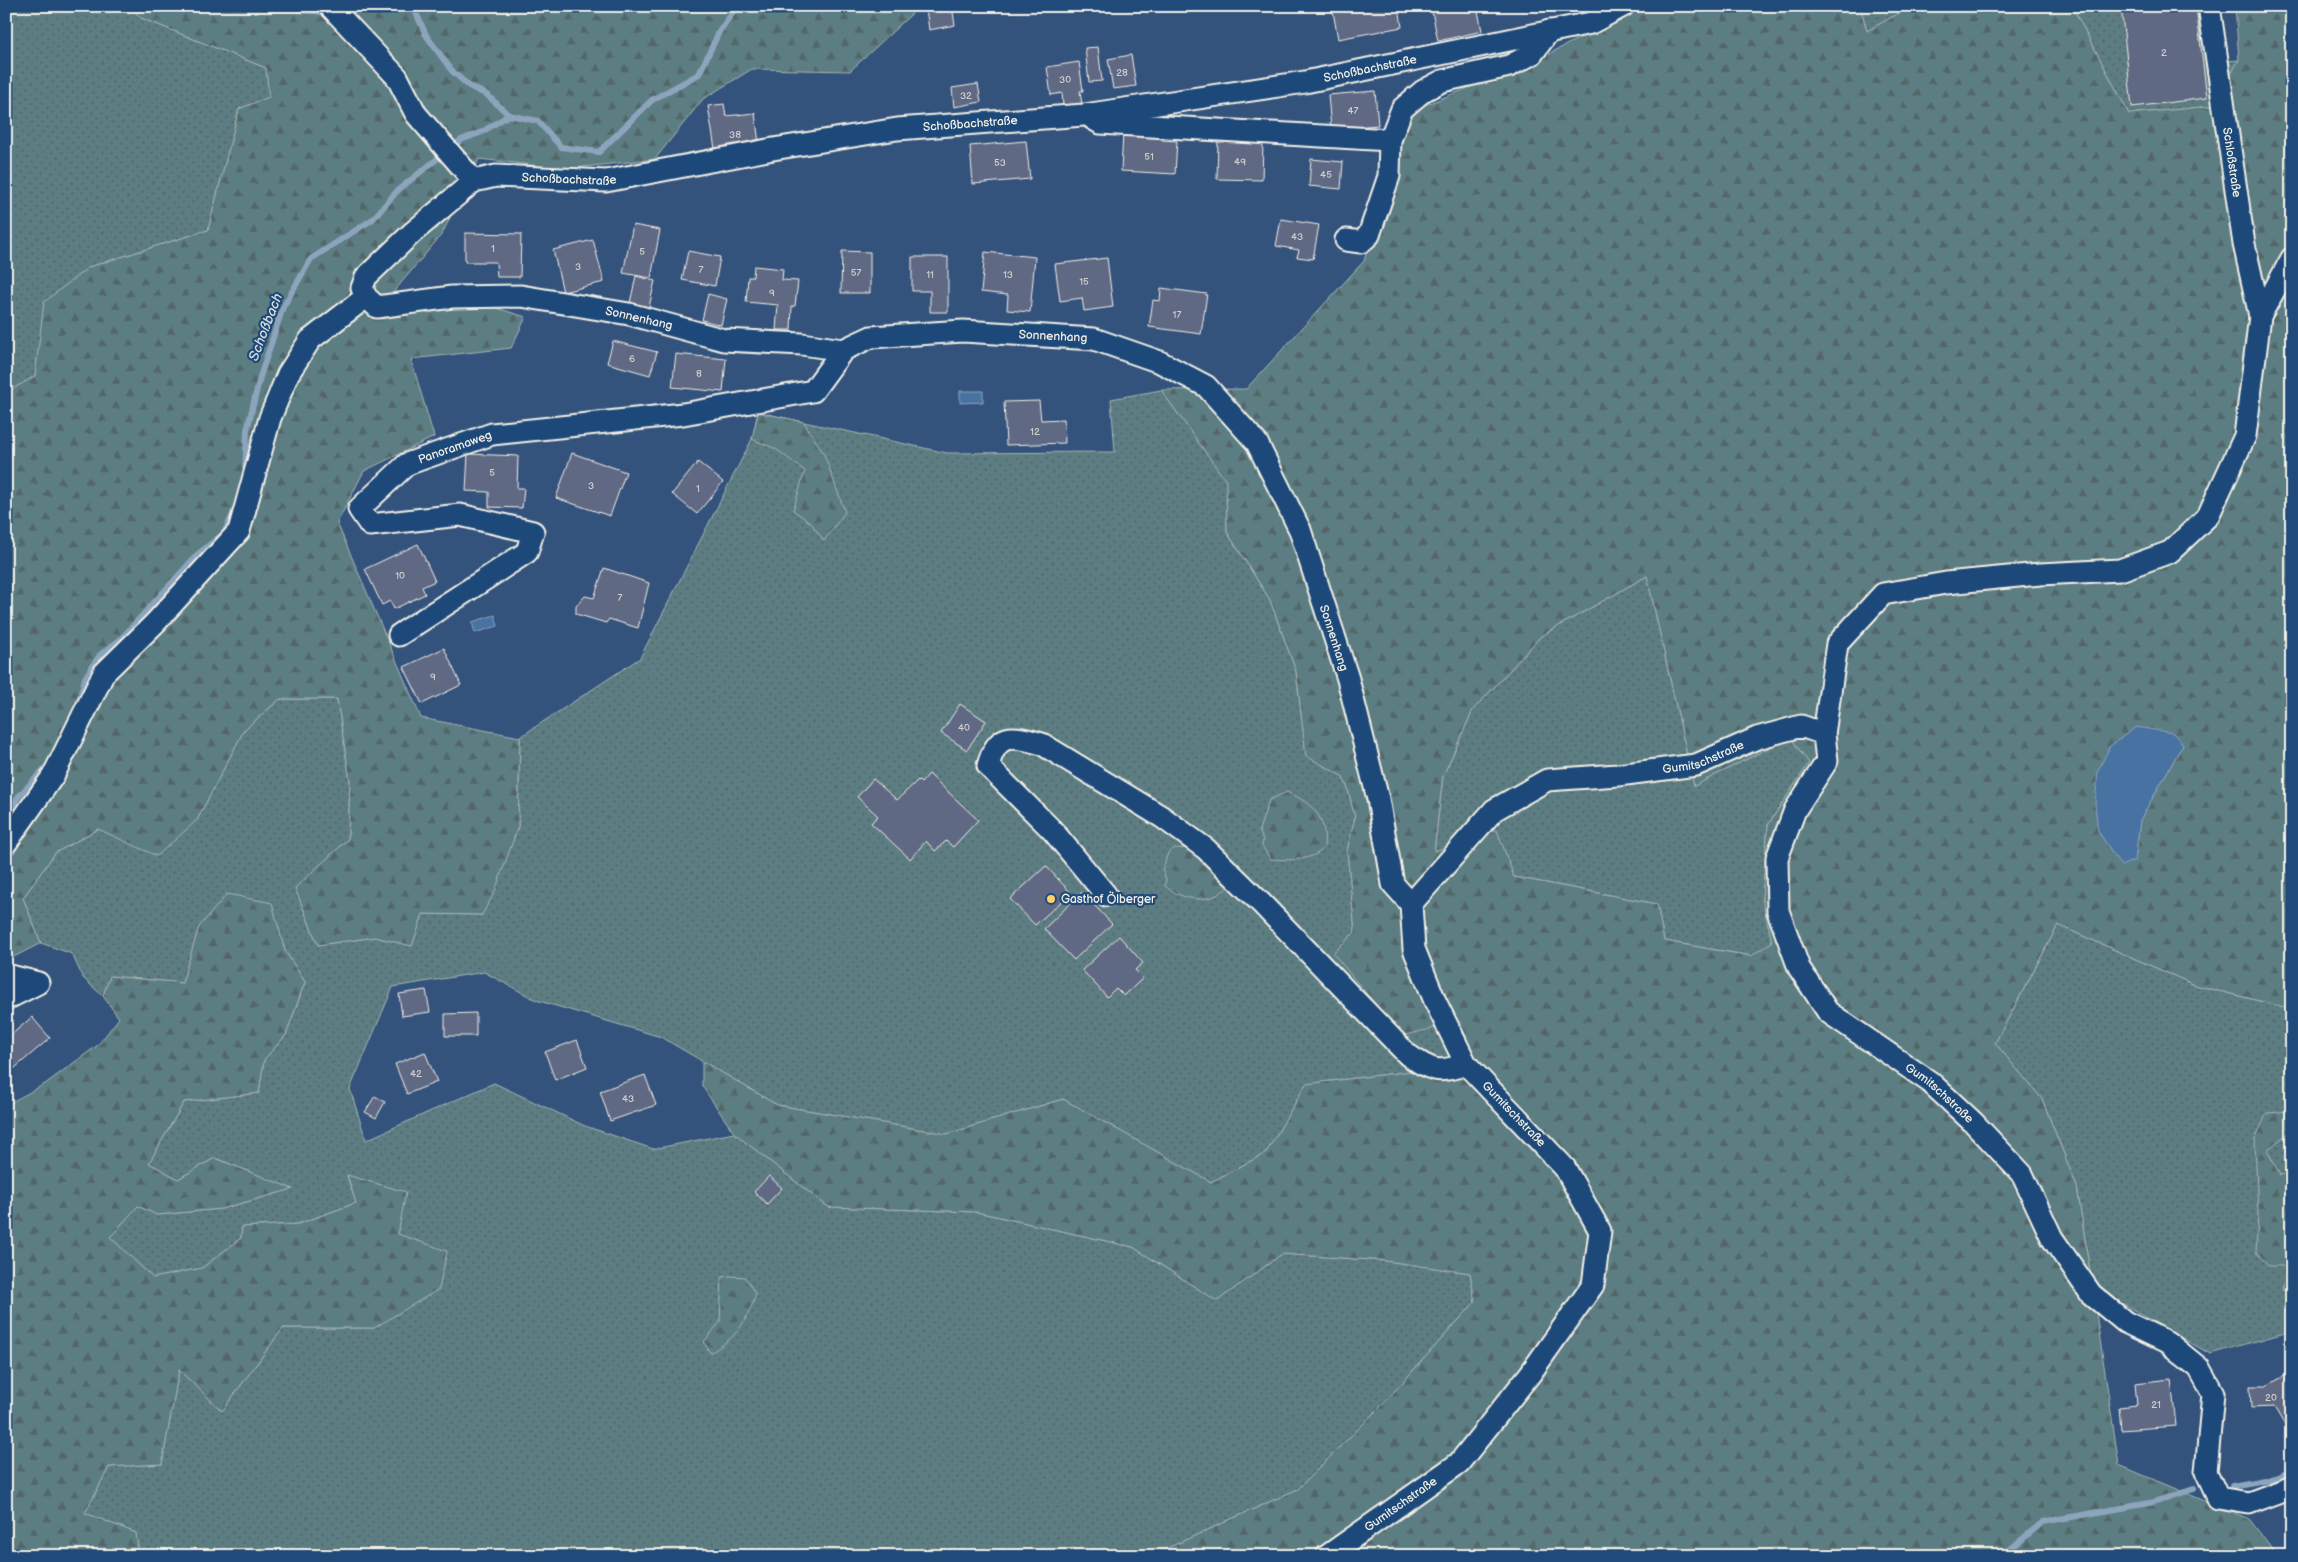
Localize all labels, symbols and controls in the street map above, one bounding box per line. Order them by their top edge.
house number: 2 [2161,47,2167,59]
street label: Schoßbachstraße [1322,52,1418,86]
house number: 28 [1116,67,1128,79]
house number: 30 [1059,74,1071,86]
house number: 32 [960,90,972,102]
house number: 47 [1347,105,1359,117]
street label: Schoßbachstraße [922,113,1018,135]
street label: Schloßstraße [2219,126,2244,198]
house number: 38 [729,129,741,141]
house number: 51 [1144,151,1154,163]
house number: 49 [1234,156,1246,168]
house number: 53 [994,157,1006,169]
house number: 45 [1320,169,1332,181]
street label: Schoßbachstraße [521,170,618,189]
house number: 43 [1291,231,1303,243]
house number: 1 [491,243,495,255]
house number: 5 [639,246,645,258]
house number: 3 [575,261,581,273]
house number: 7 [699,264,704,276]
house number: 57 [851,267,861,279]
house number: 11 [926,269,934,281]
house number: 13 [1003,269,1013,281]
house number: 15 [1079,276,1089,288]
house number: 9 [769,287,775,299]
water label: Schoßbach [245,291,286,363]
street label: Sonnenhang [604,303,674,334]
house number: 17 [1173,309,1181,321]
street label: Sonnenhang [1018,327,1088,346]
house number: 6 [629,353,635,365]
house number: 8 [696,368,702,380]
house number: 12 [1030,426,1040,438]
street label: Panoramaweg [416,428,494,467]
house number: 5 [489,467,495,479]
house number: 3 [588,480,594,492]
house number: 1 [696,483,700,495]
house number: 10 [395,570,405,582]
house number: 7 [618,592,623,604]
street label: Sonnenhang [1316,603,1351,673]
house number: 9 [430,671,436,683]
house number: 40 [958,722,970,734]
street label: Gumitschstraße [1662,738,1747,777]
place label: Gasthof Ölberger [1061,891,1156,907]
marker: Gasthof Ölberger [1045,893,1057,905]
street label: Gumitschstraße [1902,1060,1976,1127]
house number: 42 [410,1068,422,1080]
street label: Gumitschstraße [1479,1078,1549,1150]
house number: 43 [622,1093,634,1105]
house number: 20 [2265,1392,2277,1404]
house number: 21 [2151,1399,2161,1411]
street label: Gumitschstraße [1362,1474,1440,1535]

